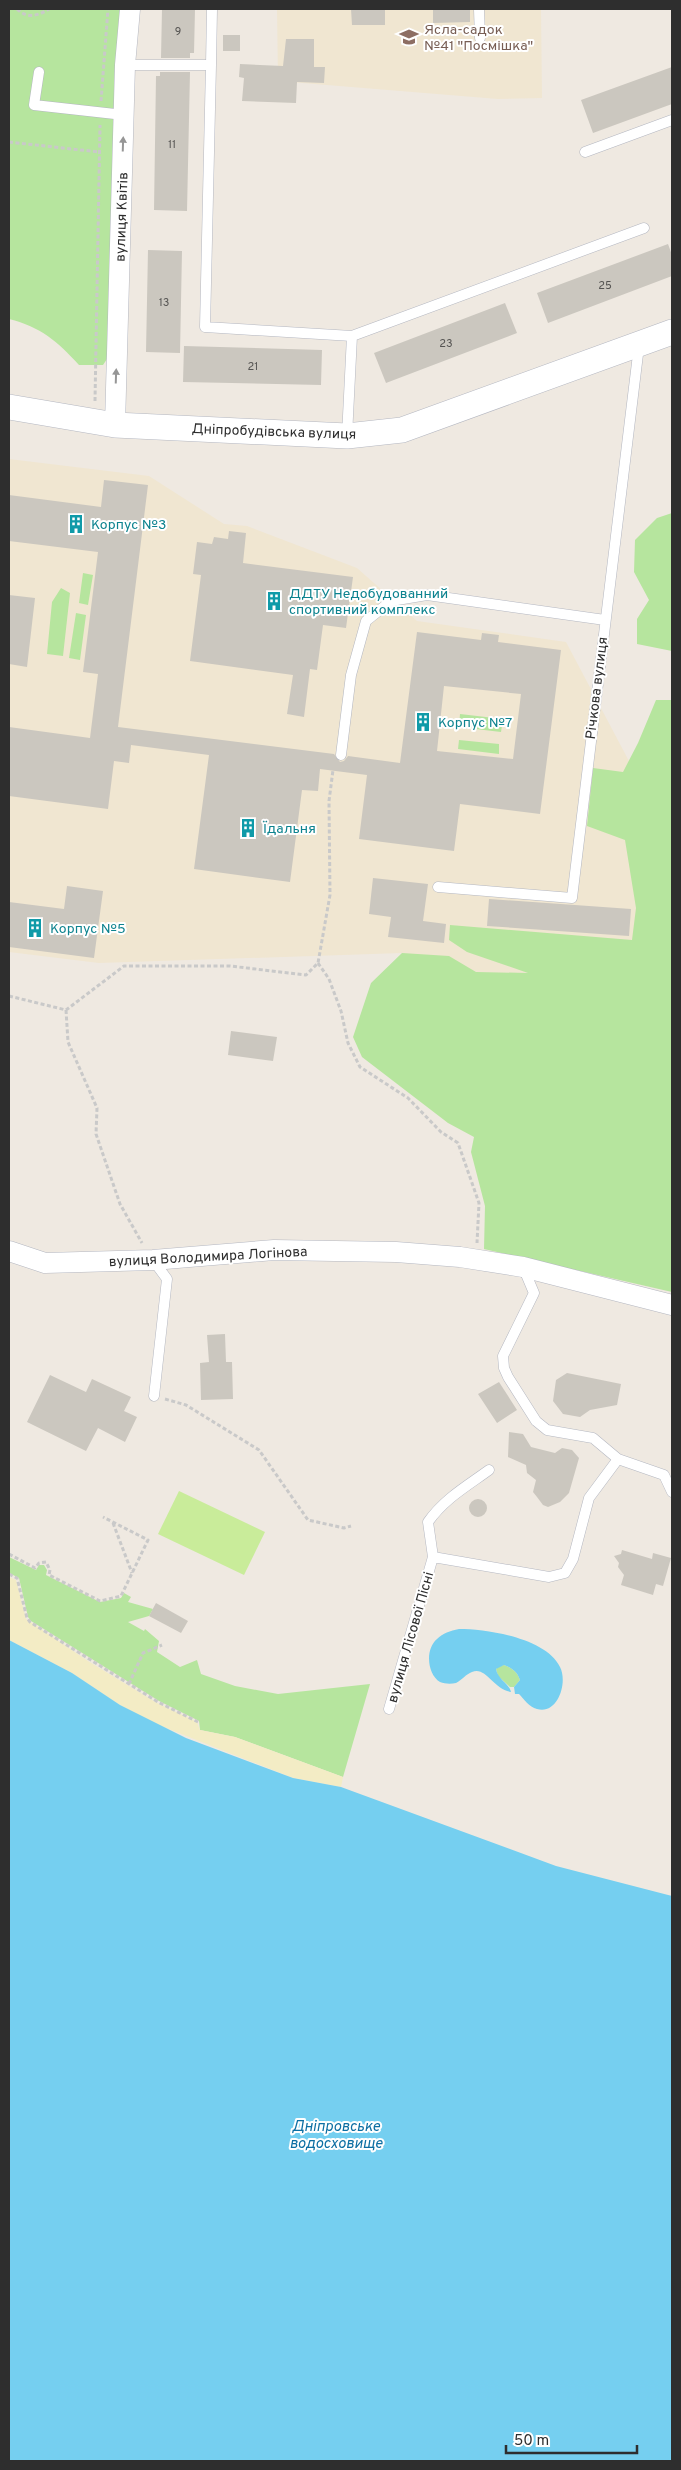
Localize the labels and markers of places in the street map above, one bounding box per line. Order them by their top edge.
place label: Ясла-садок №41 "Посмішка" [424,22,533,55]
school or university icon: Ясла-садок №41 "Посмішка" [398,26,420,48]
building icon: Корпус №3 [65,513,87,535]
place label: Корпус №3 [91,517,166,534]
place label: ДДТУ Недобудованний спортивний комплекс [289,586,448,619]
building icon: ДДТУ Недобудованний спортивний комплекс [263,590,285,612]
building icon: Корпус №7 [412,711,434,733]
place label: Корпус №7 [438,715,512,732]
building icon: Їдальня [237,817,259,839]
place label: Їдальня [263,820,316,838]
building icon: Корпус №5 [24,917,46,939]
place label: Корпус №5 [50,921,126,938]

